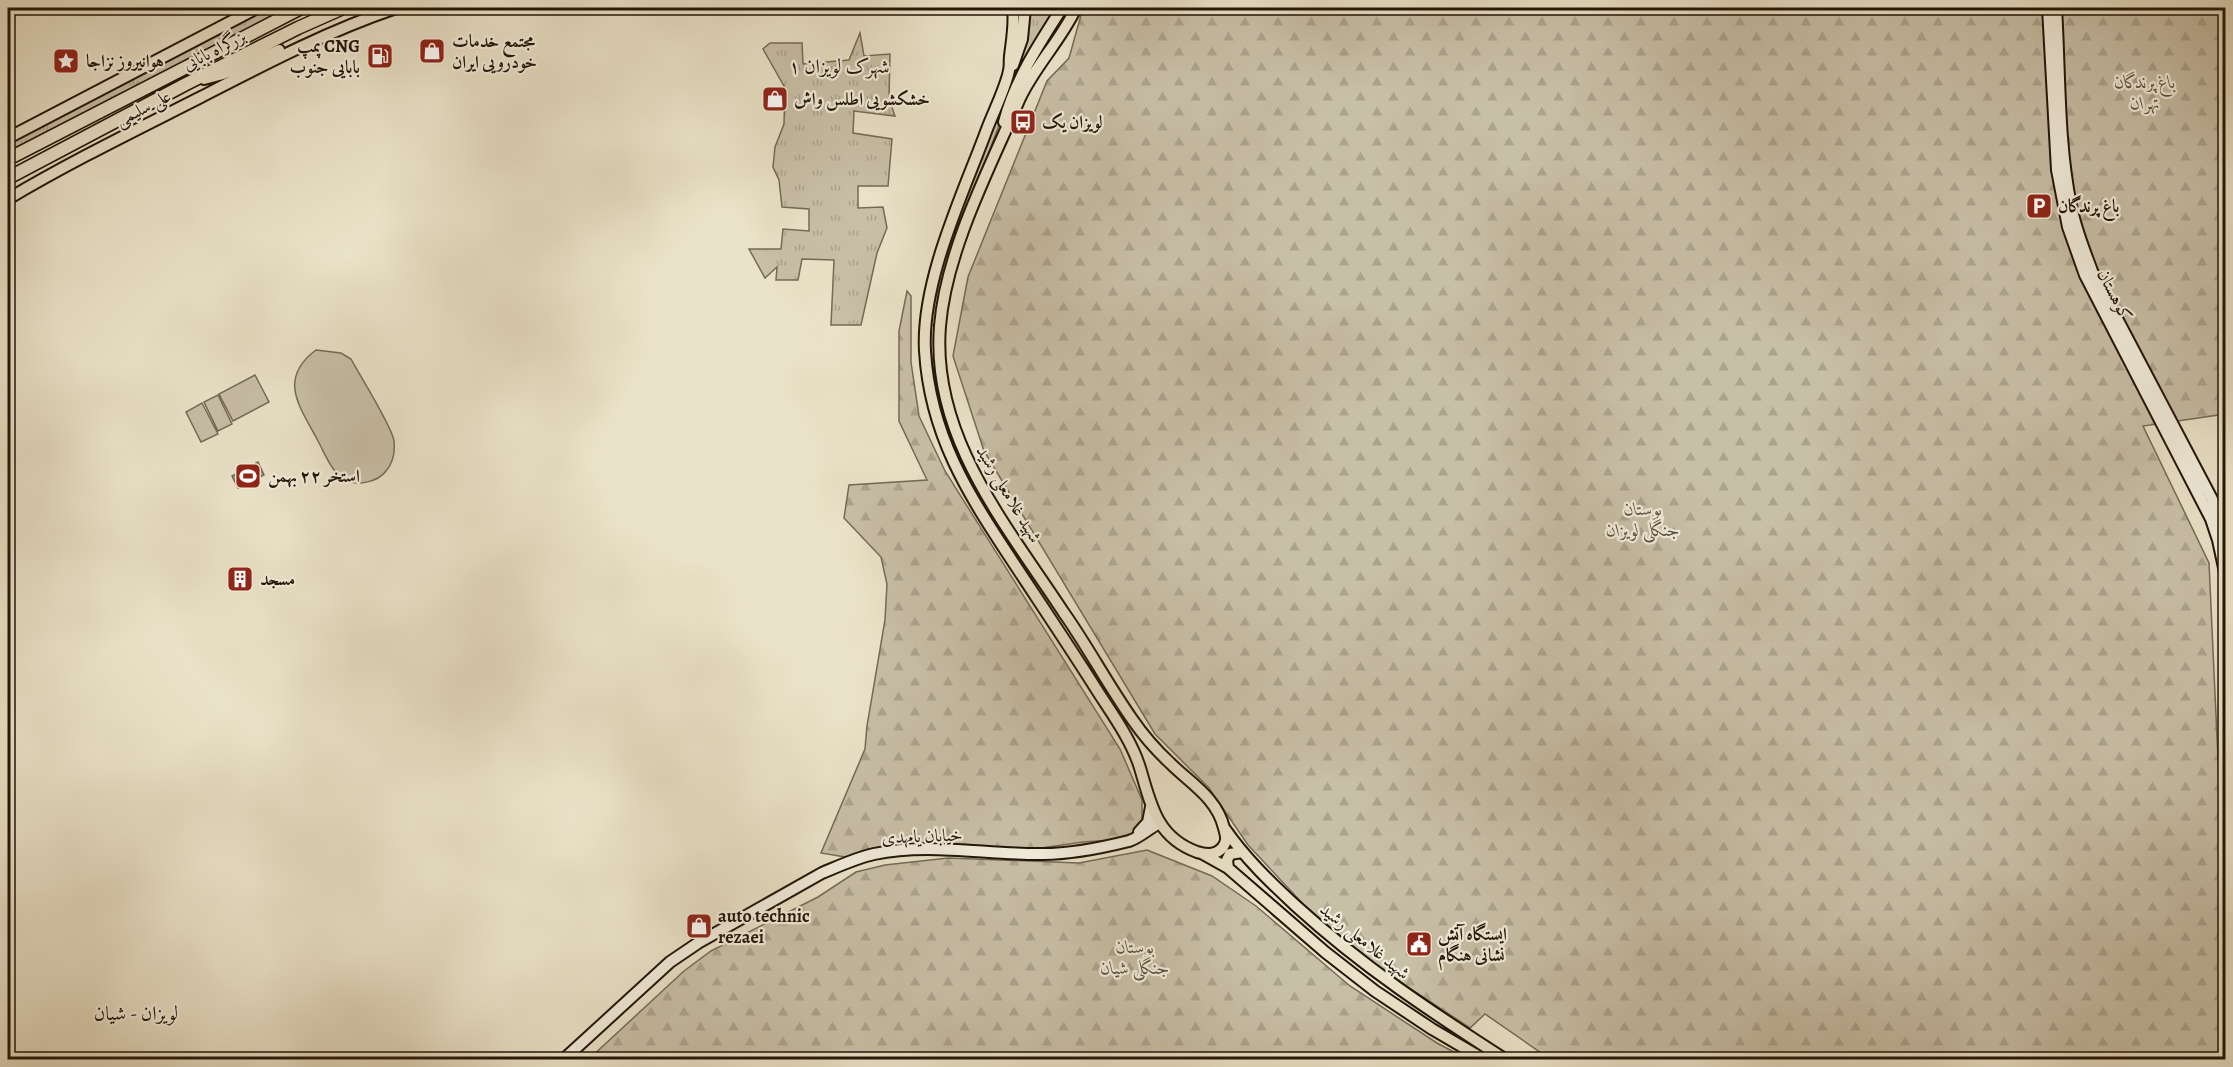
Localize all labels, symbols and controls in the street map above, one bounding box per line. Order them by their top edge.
street label: بزرگراه بابایی [178,24,250,76]
place label: مجتمع خدمات خودرویی ایران [452,29,537,74]
place label: پمپ CNG بابایی جنوب [290,34,360,79]
shop icon: مجتمع خدمات خودرویی ایران [417,36,447,66]
fuel station icon: پمپ CNG بابایی جنوب [365,41,395,71]
place icon: هوانیروز نزاجا [51,46,81,76]
place label: هوانیروز نزاجا [86,49,164,73]
district label: شهرک لویزان ۱ [788,53,890,80]
park label: باغ پرندگان تهران [2114,70,2176,115]
street label: علی سلیمی [111,84,175,133]
shop icon: خشکشویی اطلس واش [760,84,790,114]
place label: خشکشویی اطلس واش [794,87,930,111]
bus stop icon: لویزان یک [1008,107,1038,137]
place label: لویزان یک [1042,110,1103,134]
parking icon: باغ پرندگان [2024,191,2054,221]
place label: باغ پرندگان [2058,194,2120,221]
street label: کوهستان [2092,265,2138,325]
street label: شهید غلامعلی رشید [970,441,1048,548]
sports icon: استخر ۲۲ بهمن [233,461,263,491]
place label: استخر ۲۲ بهمن [268,464,360,488]
park label: بوستان جنگلی لویزان [1606,497,1680,543]
building icon: مسجد [225,564,255,594]
place label: مسجد [260,567,295,591]
street label: خیابان یامهدی [881,823,963,849]
street label: شهید غلامعلی رشید [1314,897,1415,986]
place label: auto technic rezaei [718,904,810,949]
shop icon: auto technic rezaei [684,911,714,941]
place label: ایستگاه آتش نشانی هنگام [1438,922,1507,971]
public building icon: ایستگاه آتش نشانی هنگام [1404,929,1434,959]
park label: بوستان جنگلی شیان [1100,935,1170,981]
district label: لویزان - شیان [94,1000,178,1027]

